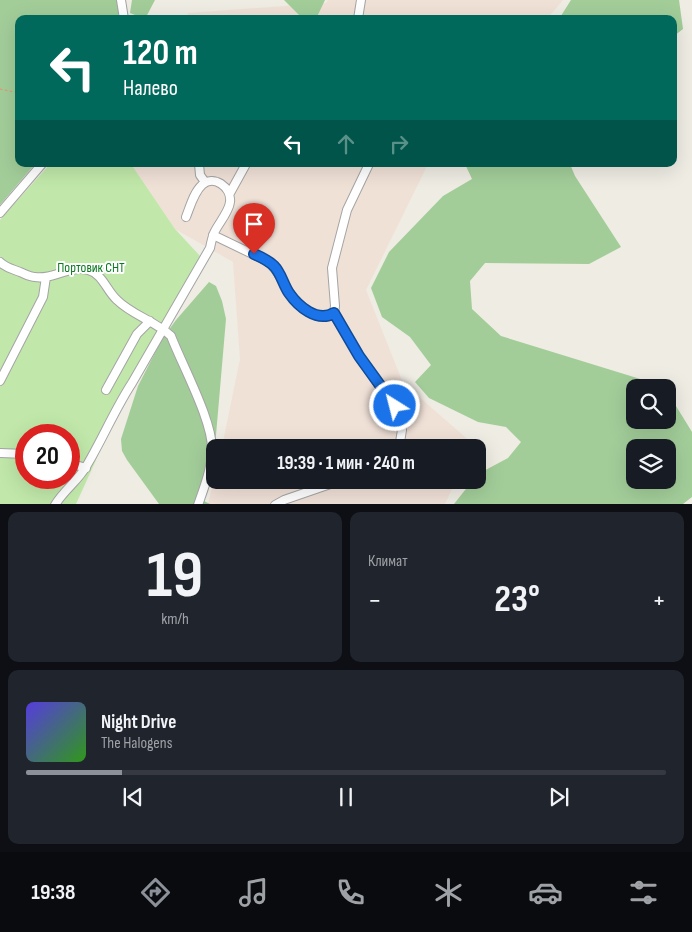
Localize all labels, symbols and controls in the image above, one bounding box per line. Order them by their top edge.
text: 120 m [123,32,198,75]
icon: left [40,35,105,100]
text: Налево [123,75,178,102]
icon: left [279,130,307,158]
icon: ahead [332,130,360,158]
icon: right [385,130,413,158]
pin [233,203,275,254]
icon: arrive [240,210,268,238]
park label: Портовик СНТ [57,259,125,276]
position arrow [368,379,420,431]
map controls [626,379,676,489]
button: search [626,379,676,429]
speed limit sign: 20 [15,424,80,489]
button: layers [626,439,676,489]
text: 19:39 · 1 мин · 240 m [277,452,415,475]
text: 19 [147,538,203,616]
text: Климат [368,552,408,571]
text: 23° [494,577,540,622]
text: − [368,584,382,617]
text: + [652,584,666,617]
text: km/h [161,610,189,629]
text: Night Drive [101,711,176,734]
text: The Halogens [101,734,172,753]
icon: previous [119,783,147,811]
icon: pause [332,783,360,811]
icon: next [545,783,573,811]
icon: directions [138,875,173,910]
icon: music [236,875,271,910]
icon: phone [333,875,368,910]
icon: climate [431,875,466,910]
icon: car [528,875,563,910]
icon: filters [626,875,661,910]
text: 19:38 [31,879,75,906]

